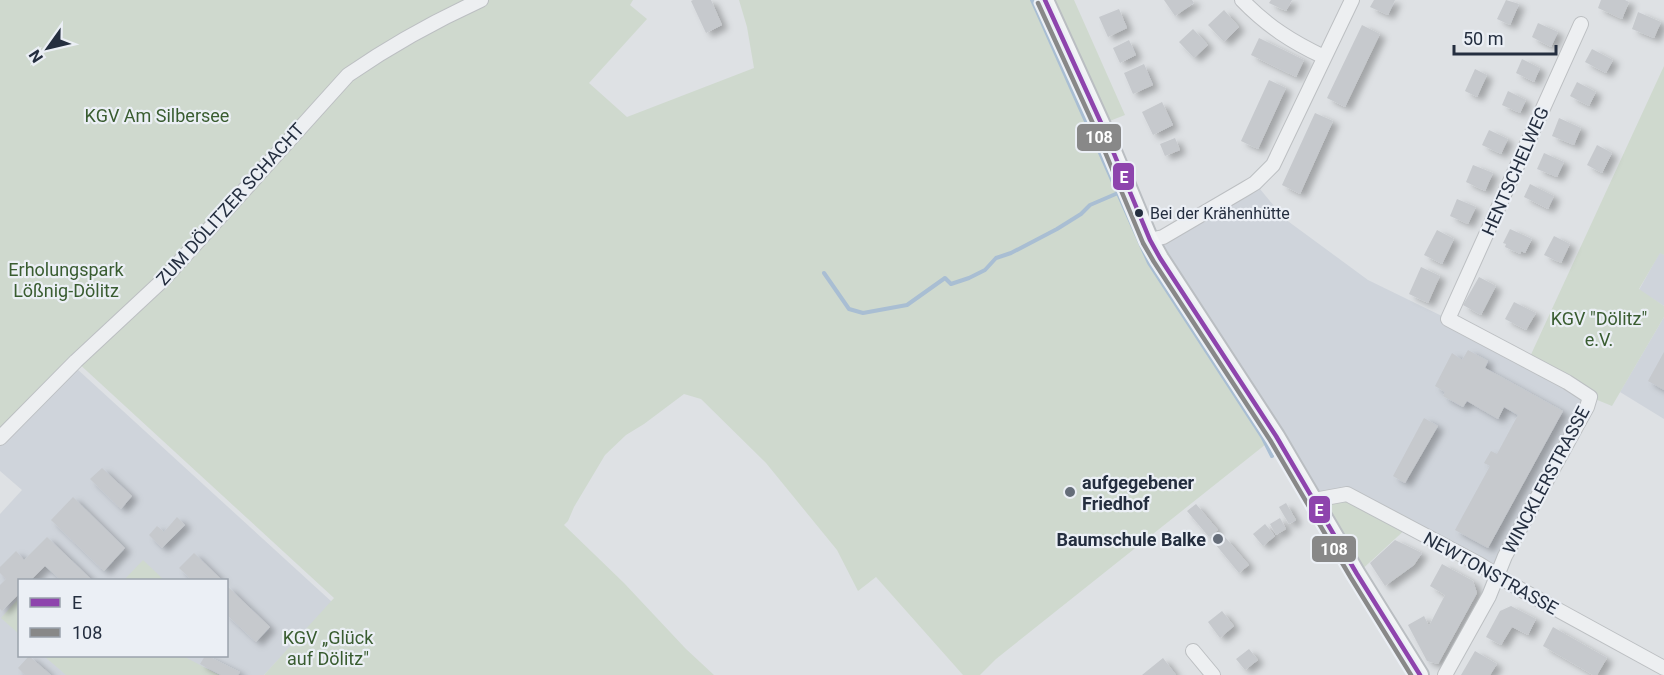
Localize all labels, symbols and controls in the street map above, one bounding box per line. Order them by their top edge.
north arrow [18,18,78,78]
scale bar [1454,18,1556,56]
text: 50 m [1463,28,1503,49]
text: N [25,46,47,66]
street label: HENTSCHELWEG [1477,103,1553,239]
park label: KGV Am Silbersee [85,105,229,126]
street label: ZUM DÖLITZER SCHACHT [152,119,308,289]
line badge: 108 [1076,123,1122,152]
text: 108 [1085,128,1113,147]
line badge: E [1112,162,1135,191]
text: E [1120,168,1129,187]
place label: Bei der Krähenhütte [1150,204,1290,223]
marker: Bei der Krähenhütte [1133,207,1145,219]
park label: Erholungspark Lößnig-Dölitz [8,259,125,301]
park label: KGV "Dölitz" e.V. [1551,308,1647,350]
street label: WINCKLERSTRASSE [1498,403,1594,557]
place label: aufgegebener Friedhof [1082,472,1195,514]
marker: aufgegebener Friedhof [1063,485,1077,499]
line badge: E [1308,495,1331,524]
text: E [1315,501,1324,520]
street label: NEWTONSTRASSE [1420,527,1562,619]
place label: Baumschule Balke [1056,529,1206,550]
marker: Baumschule Balke [1211,532,1225,546]
line badge: 108 [1311,535,1357,563]
text: 108 [1320,540,1348,559]
legend [18,579,228,657]
text: E [72,592,82,613]
text: 108 [72,622,102,643]
park label: KGV „Glück auf Dölitz" [283,627,374,669]

